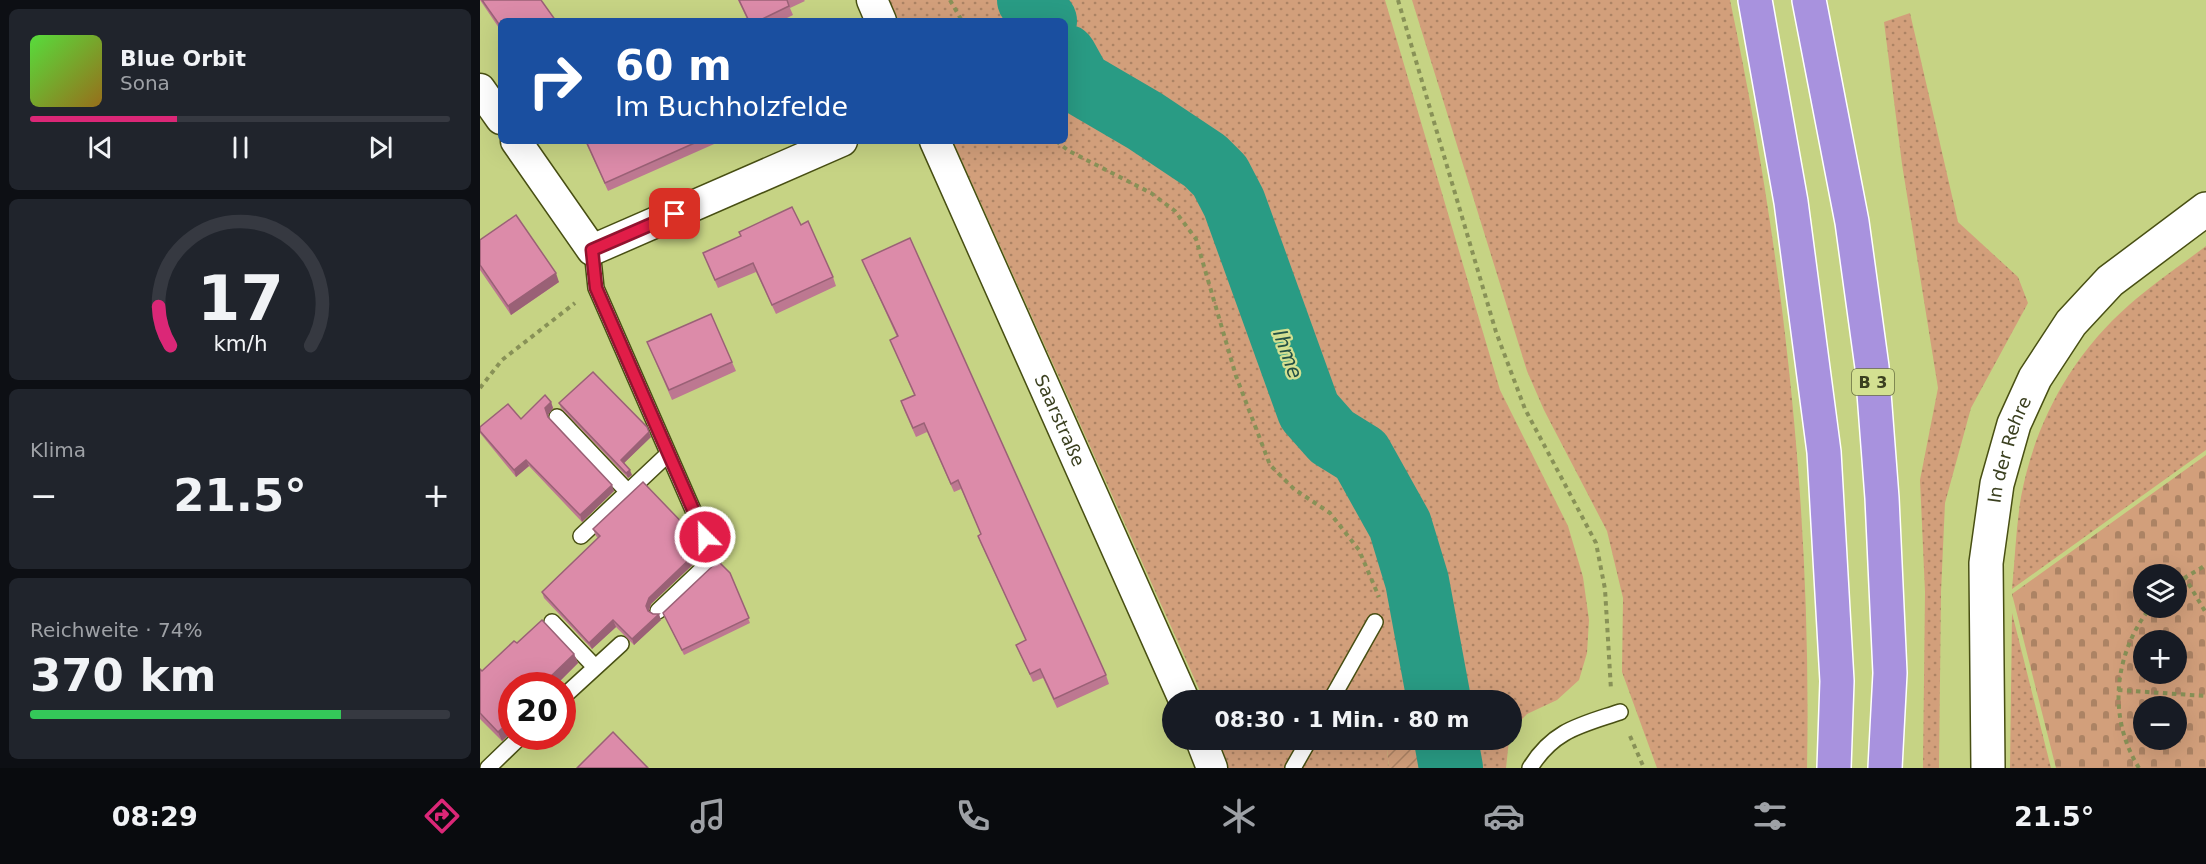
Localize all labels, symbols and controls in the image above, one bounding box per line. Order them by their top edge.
text: 60 m [615,41,732,90]
icon: right [516,42,594,120]
text: Blue Orbit [120,46,246,71]
text: Sona [120,71,170,95]
text: Im Buchholzfelde [615,91,848,122]
icon: previous [84,131,117,164]
icon: pause [224,131,257,164]
icon: next [364,131,397,164]
pin [649,188,700,239]
icon: arrive [658,197,691,230]
text: 17 [197,262,283,335]
water label: Ihme [1268,326,1308,382]
text: km/h [213,332,267,357]
road number: B 3 [1852,369,1894,395]
street label: Saarstraße [1030,371,1090,469]
street label: In der Rehre [1983,393,2035,504]
text: Klima [30,438,86,462]
text: 21.5° [173,469,307,522]
text: − [30,476,58,515]
text: + [422,476,450,515]
position arrow [673,505,737,569]
map controls [2133,564,2187,750]
button: layers [2133,564,2187,618]
text: Reichweite · 74% [30,618,202,642]
button: + [2133,630,2187,684]
text: 370 km [30,649,216,702]
speed limit sign: 20 [498,672,576,750]
button: − [2133,696,2187,750]
text: 08:30 · 1 Min. · 80 m [1215,707,1470,732]
icon: directions [421,795,463,837]
icon: music [687,795,729,837]
icon: phone [952,795,994,837]
icon: climate [1218,795,1260,837]
icon: car [1483,795,1525,837]
icon: filters [1749,795,1791,837]
text: 08:29 [112,801,198,832]
text: 21.5° [2014,801,2094,832]

